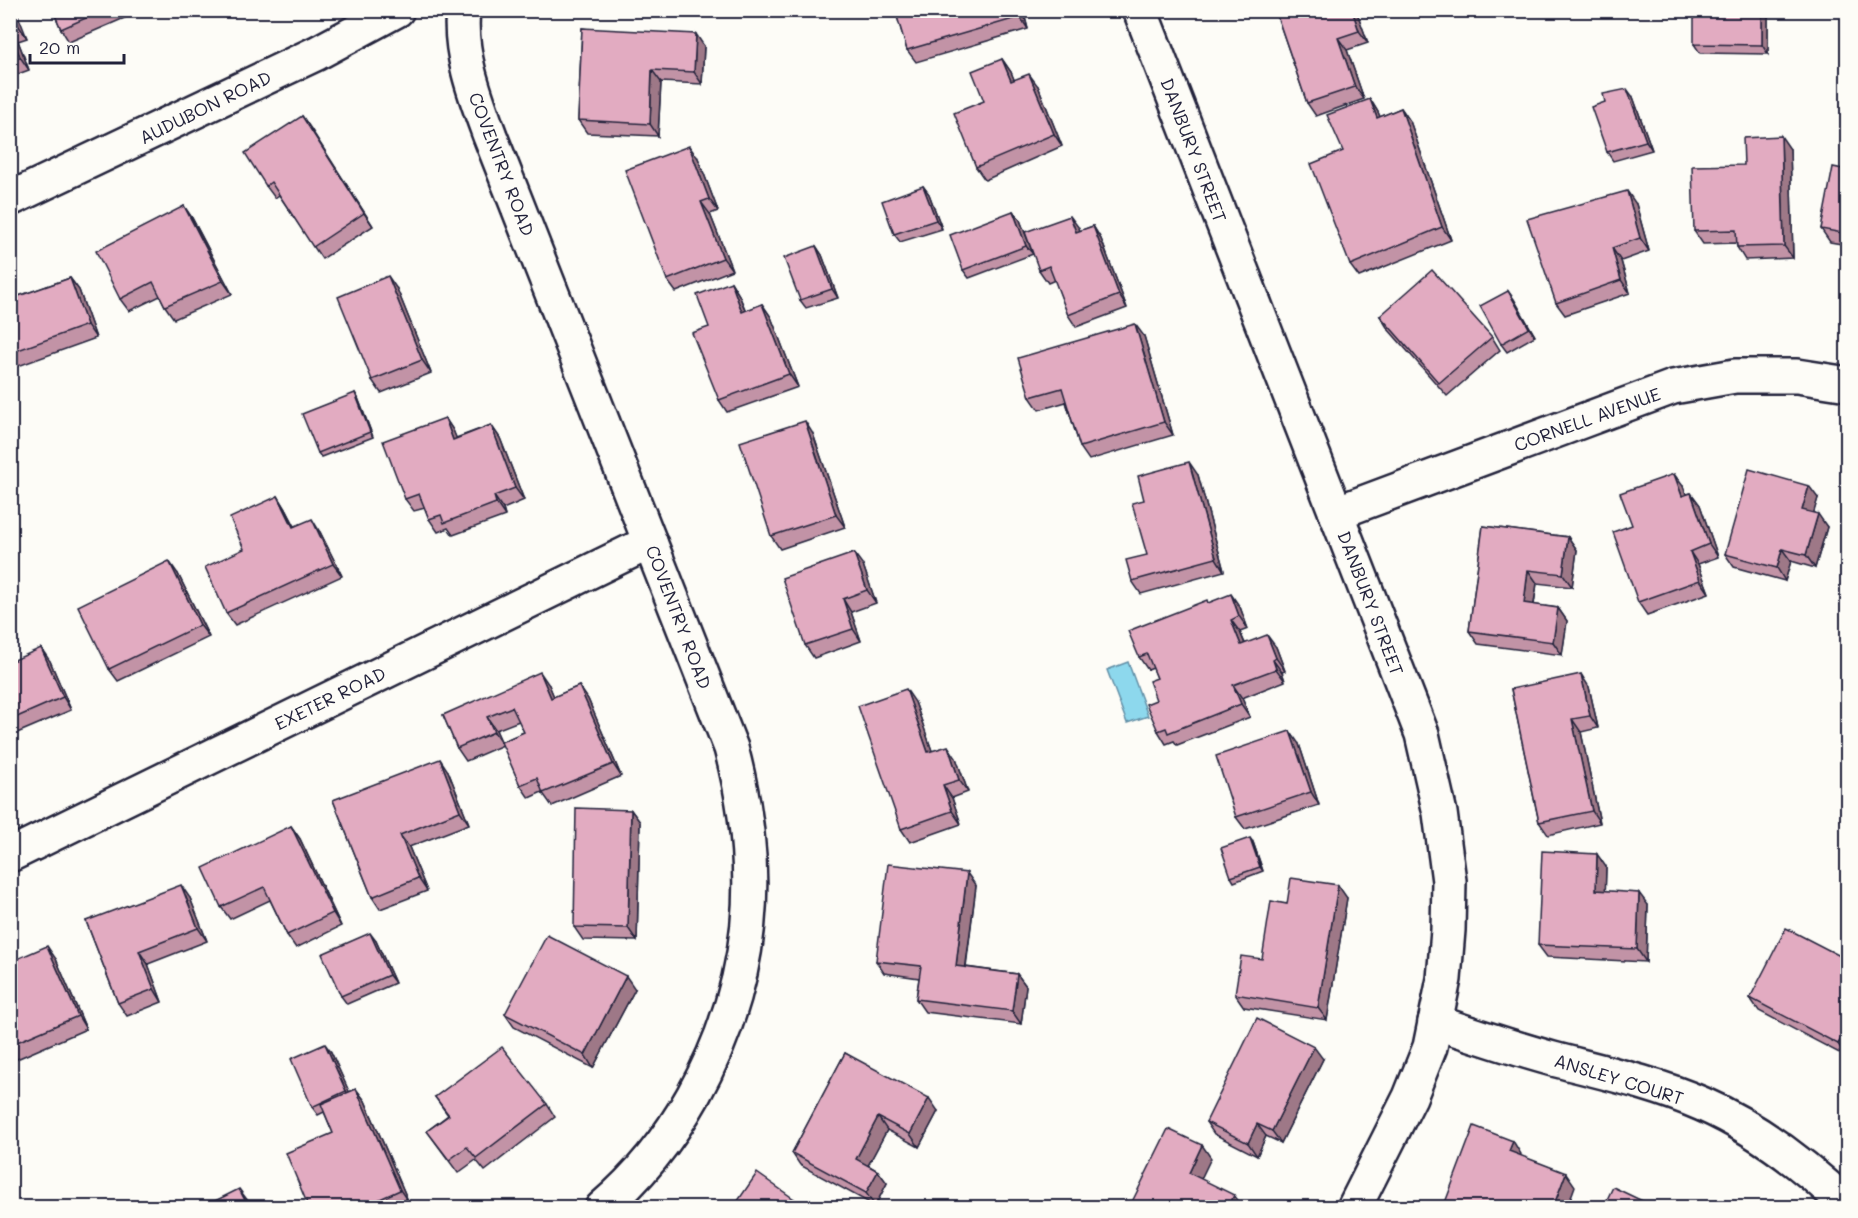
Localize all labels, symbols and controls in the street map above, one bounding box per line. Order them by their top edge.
scale bar [30,27,124,65]
text: 20 m [39,35,80,59]
street label: AUDUBON ROAD [135,65,275,149]
street label: DANBURY STREET [1155,74,1233,226]
street label: COVENTRY ROAD [464,89,540,239]
street label: CORNELL AVENUE [1510,381,1664,457]
street label: DANBURY STREET [1332,527,1410,679]
street label: COVENTRY ROAD [641,542,717,692]
street label: EXETER ROAD [270,661,390,735]
street label: ANSLEY COURT [1551,1048,1687,1110]

